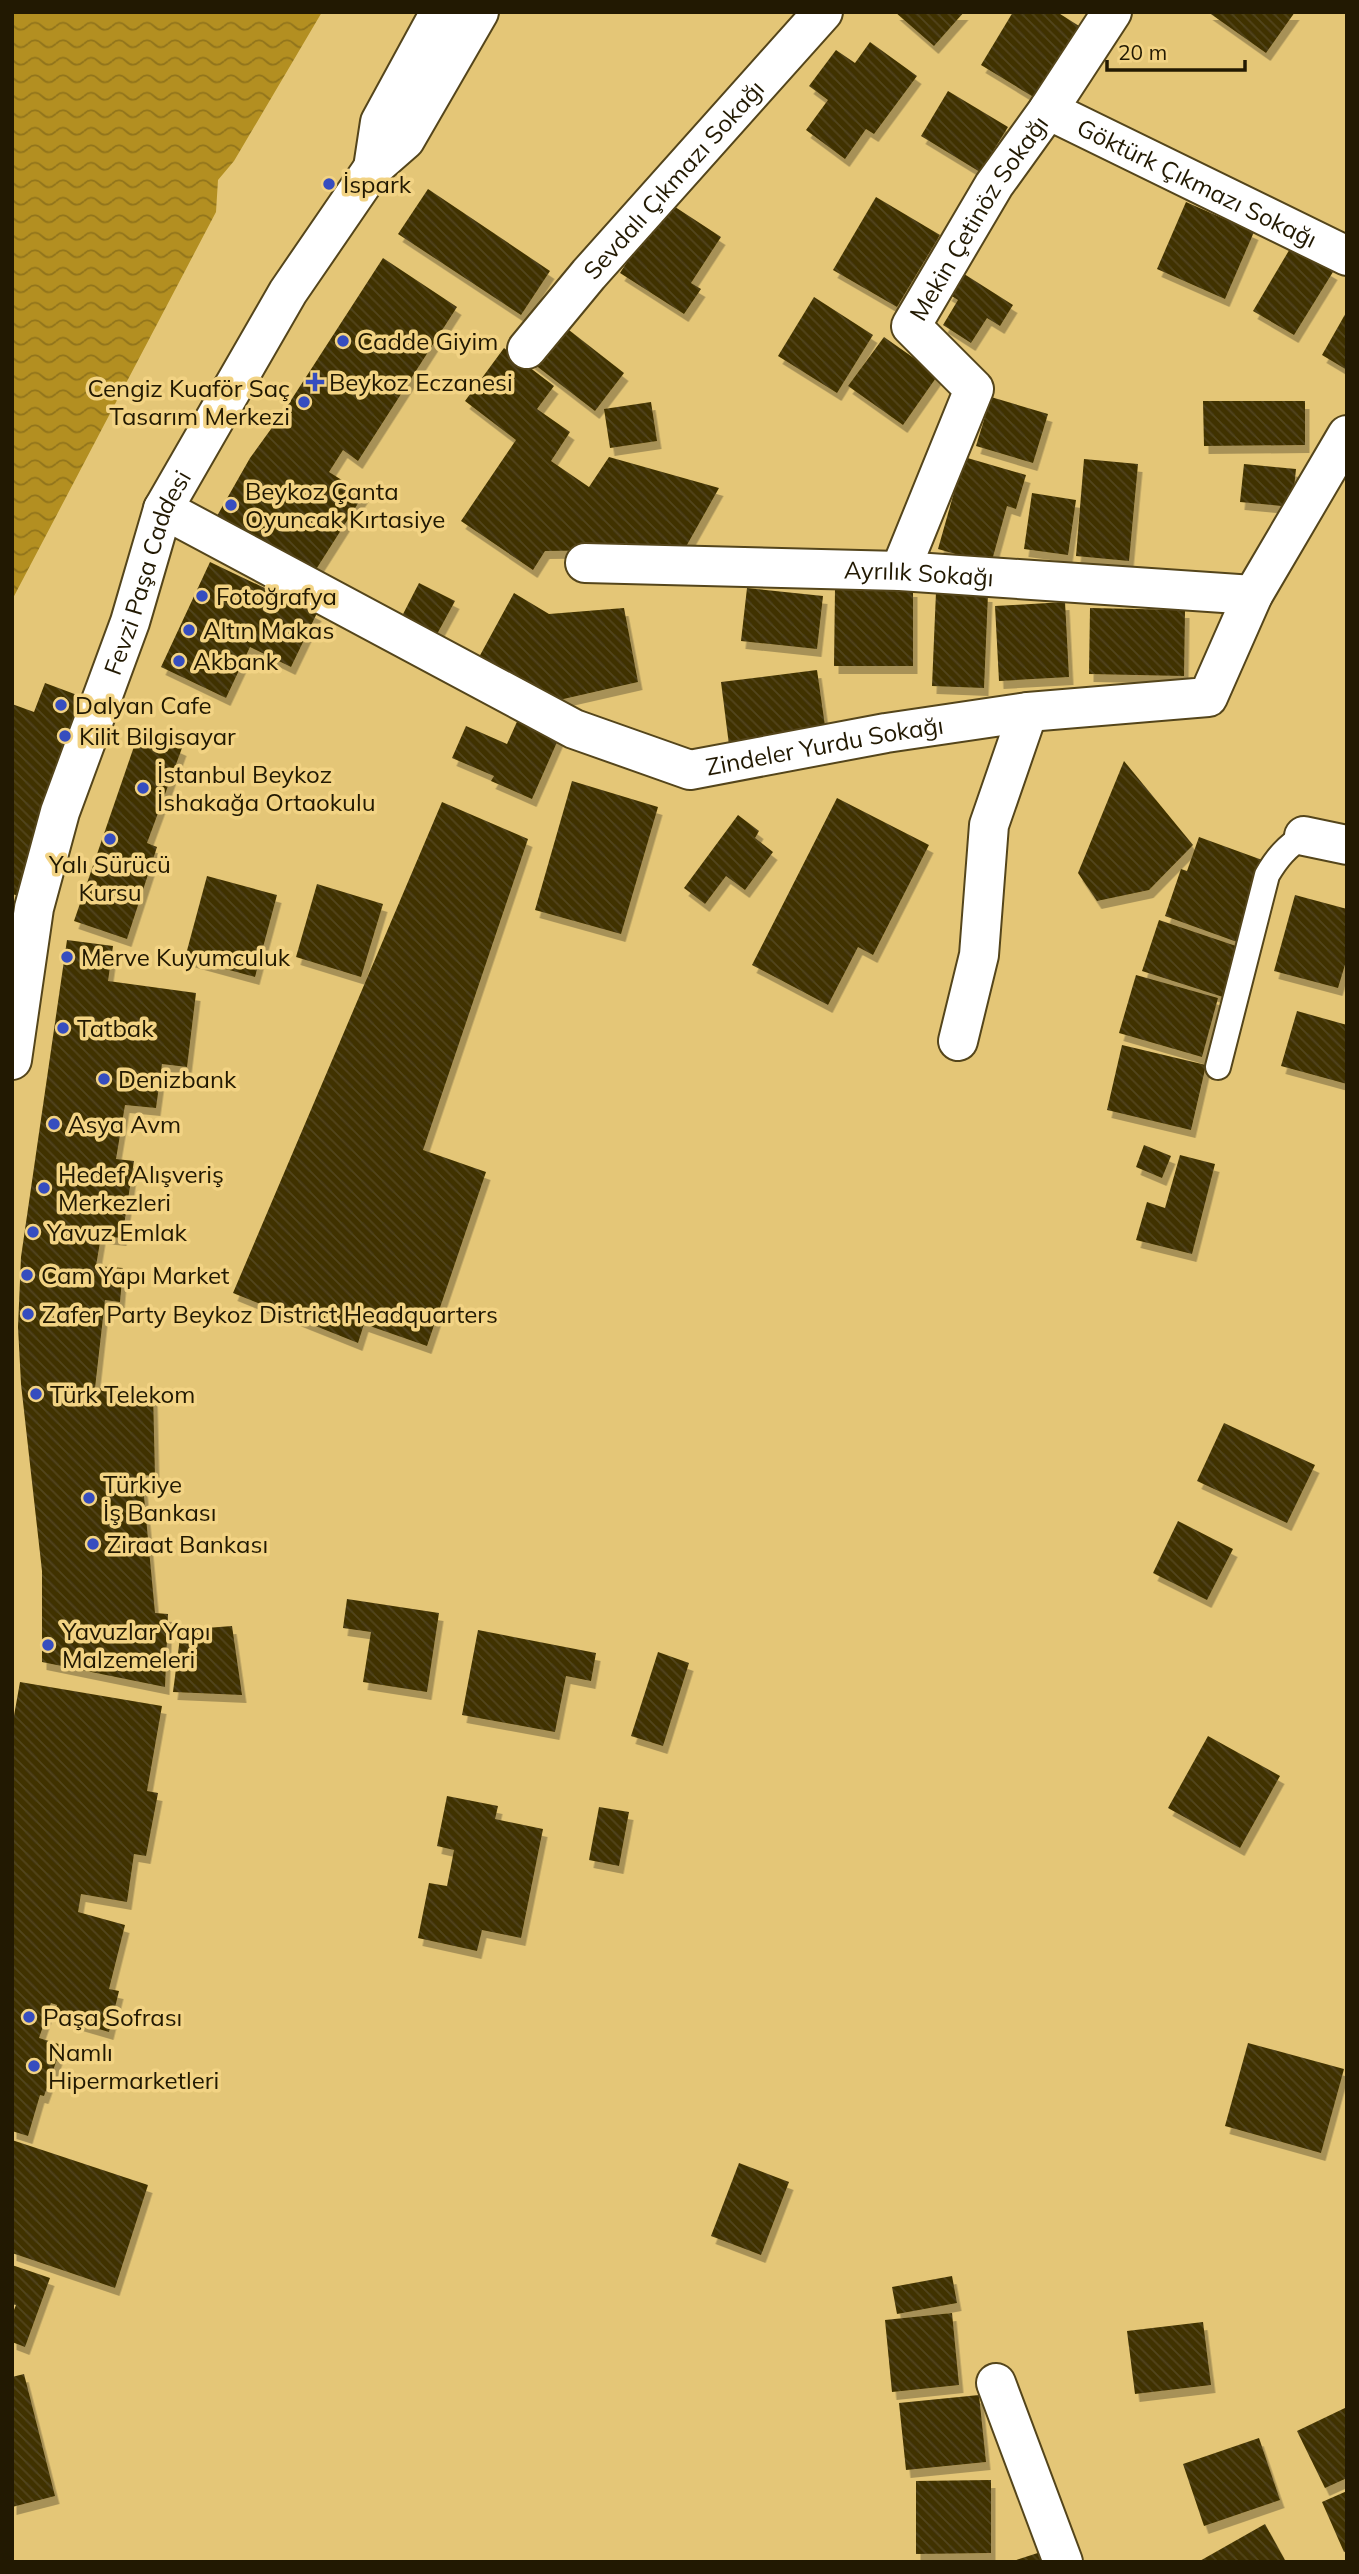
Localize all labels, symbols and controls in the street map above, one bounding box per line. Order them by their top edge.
scale bar [1107,28,1245,72]
text: 20 m [1118,39,1167,65]
street label: Sevdalı Çıkmazı Sokağı [577,74,770,285]
street label: Mekin Çetinöz Sokağı [903,110,1054,326]
street label: Göktürk Çıkmazı Sokağı [1072,112,1322,254]
place label: İspark [343,169,412,199]
marker: İspark [321,176,337,192]
place label: Cadde Giyim [357,326,498,356]
marker: Cadde Giyim [335,333,351,349]
place label: Beykoz Eczanesi [329,367,513,397]
place label: Cengiz Kuaför Saç Tasarım Merkezi [87,373,290,431]
marker: Beykoz Eczanesi [307,374,323,390]
marker: Cengiz Kuaför Saç Tasarım Merkezi [296,394,312,410]
street label: Fevzi Paşa Caddesi [97,465,197,679]
place label: Beykoz Çanta Oyuncak Kırtasiye [245,476,445,534]
marker: Beykoz Çanta Oyuncak Kırtasiye [223,497,239,513]
street label: Ayrılık Sokağı [844,555,995,592]
place label: Fotoğrafya [216,581,337,611]
marker: Fotoğrafya [194,588,210,604]
place label: Altın Makas [203,615,334,645]
marker: Altın Makas [181,622,197,638]
place label: Akbank [193,646,279,676]
marker: Akbank [171,653,187,669]
place label: Dalyan Cafe [75,690,212,720]
marker: Dalyan Cafe [53,697,69,713]
street label: Zindeler Yurdu Sokağı [703,710,945,782]
place label: Kilit Bilgisayar [79,721,236,751]
marker: Kilit Bilgisayar [57,728,73,744]
place label: İstanbul Beykoz İshakağa Ortaokulu [157,759,376,817]
marker: İstanbul Beykoz İshakağa Ortaokulu [135,780,151,796]
marker: Yalı Sürücü Kursu [102,831,118,847]
place label: Yalı Sürücü Kursu [48,849,171,907]
place label: Merve Kuyumculuk [81,942,291,972]
marker: Merve Kuyumculuk [59,949,75,965]
place label: Tatbak [77,1013,154,1043]
marker: Tatbak [55,1020,71,1036]
place label: Denizbank [118,1064,237,1094]
marker: Denizbank [96,1071,112,1087]
place label: Asya Avm [68,1109,181,1139]
marker: Asya Avm [46,1116,62,1132]
place label: Hedef Alışveriş Merkezleri [58,1159,224,1217]
marker: Hedef Alışveriş Merkezleri [36,1180,52,1196]
place label: Yavuz Emlak [46,1217,188,1247]
marker: Yavuz Emlak [25,1224,41,1240]
place label: Cam Yapı Market [41,1260,229,1290]
marker: Cam Yapı Market [19,1267,35,1283]
place label: Zafer Party Beykoz District Headquarters [42,1299,498,1329]
marker: Zafer Party Beykoz District Headquarters [20,1306,36,1322]
place label: Türk Telekom [50,1379,195,1409]
marker: Türk Telekom [28,1386,44,1402]
place label: Türkiye İş Bankası [103,1469,216,1527]
marker: Türkiye İş Bankası [81,1490,97,1506]
place label: Ziraat Bankası [107,1529,268,1559]
marker: Ziraat Bankası [85,1536,101,1552]
place label: Yavuzlar Yapı Malzemeleri [61,1616,210,1674]
marker: Yavuzlar Yapı Malzemeleri [40,1637,56,1653]
place label: Paşa Sofrası [43,2002,182,2032]
marker: Paşa Sofrası [21,2009,37,2025]
place label: Namlı Hipermarketleri [48,2037,219,2095]
marker: Namlı Hipermarketleri [26,2058,42,2074]

